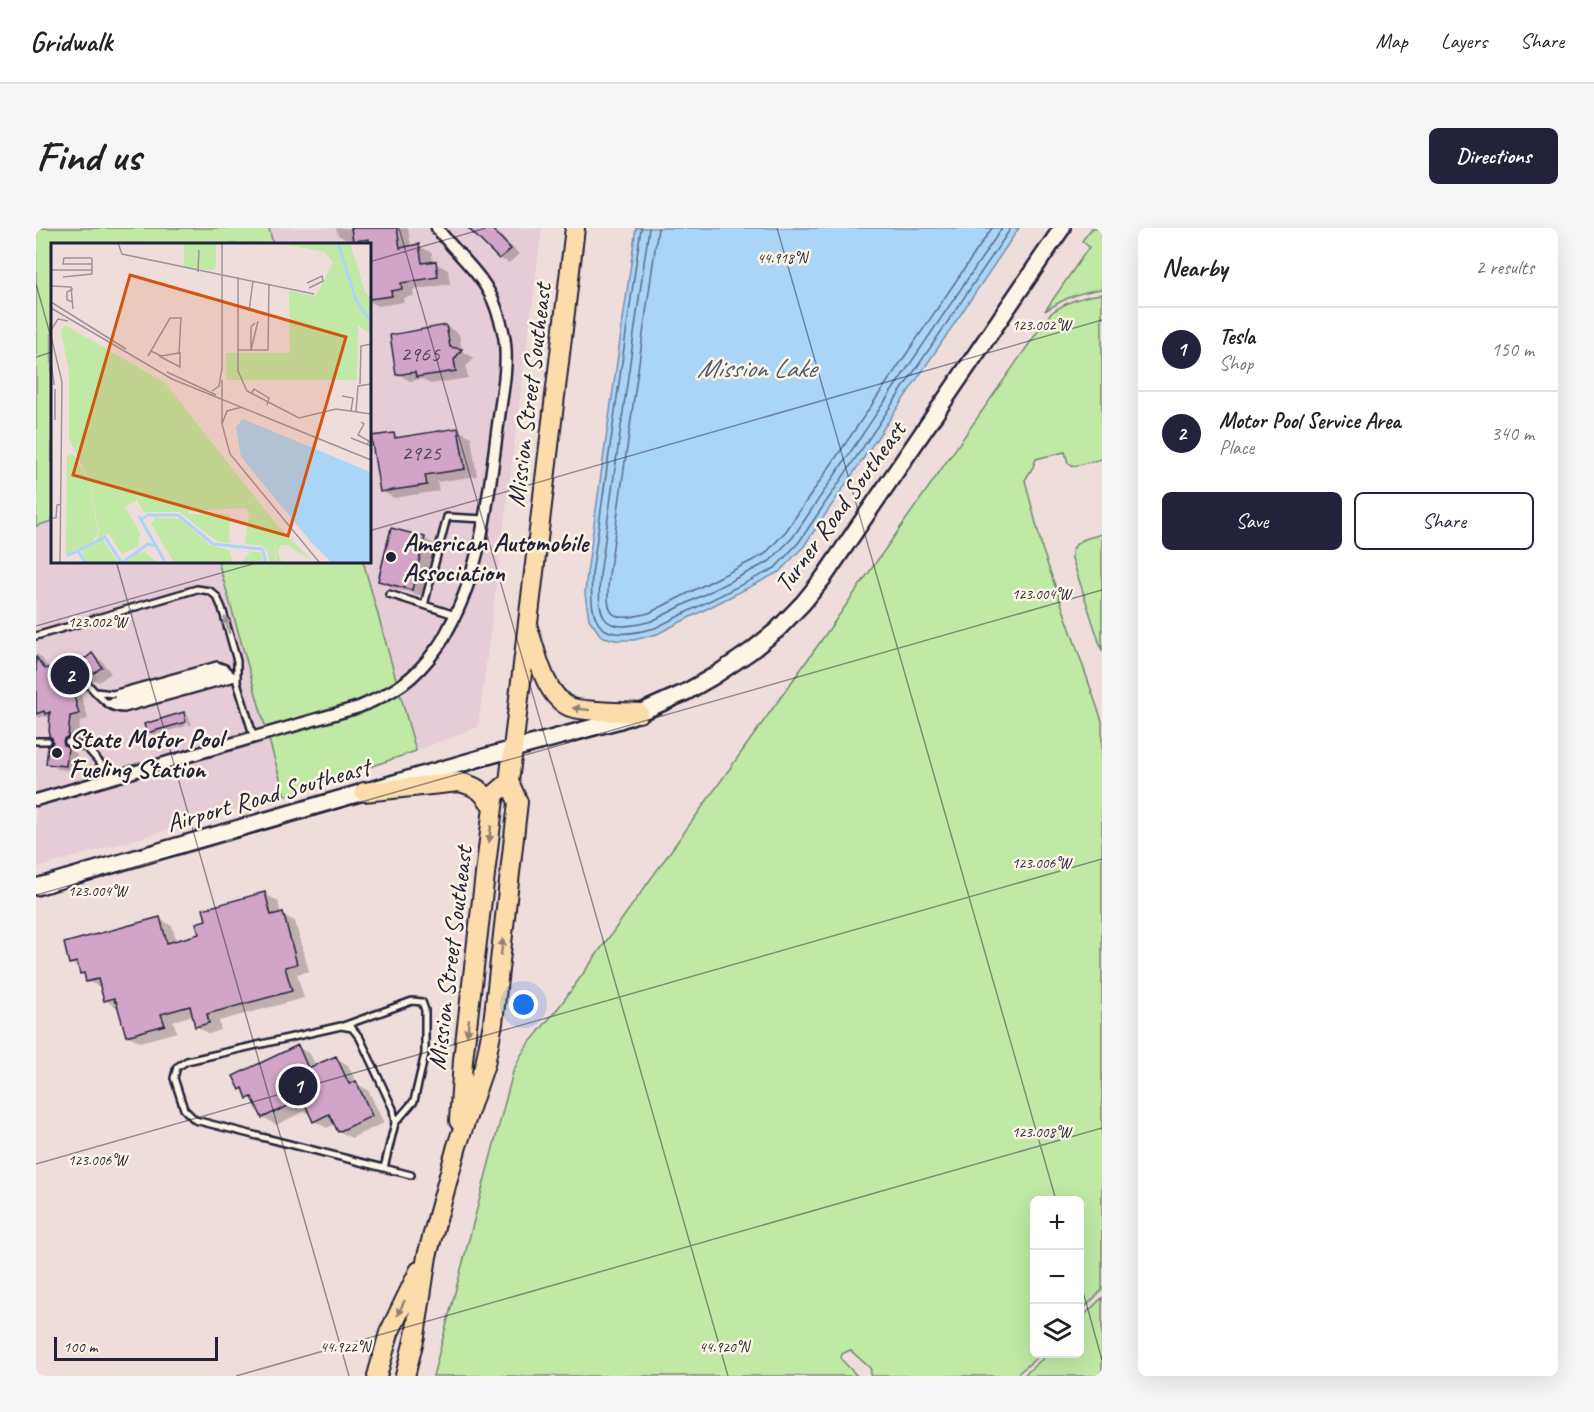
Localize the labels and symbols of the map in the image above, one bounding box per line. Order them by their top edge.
inset map [51,243,370,562]
text: 44.918°N [757,249,810,268]
street label: Mission Street Southeast [499,279,559,509]
text: 123.002°W [1012,316,1073,335]
house number: 2965 [400,340,441,368]
water label: Mission Lake [697,351,819,385]
street label: Turner Road Southeast [767,413,915,599]
house number: 2925 [401,439,442,467]
place label: American Automobile Association [403,526,590,589]
marker: American Automobile Association [384,550,398,564]
text: 123.004°W [1012,585,1073,604]
text: 123.002°W [68,613,129,632]
one-way arrow [222,615,231,633]
pin: 2 [51,652,90,698]
one-way arrow [571,704,590,713]
place label: State Motor Pool Fueling Station [69,722,228,785]
marker: State Motor Pool Fueling Station [50,746,64,760]
street label: Airport Road Southeast [163,749,377,840]
one-way arrow [485,824,495,843]
street label: Mission Street Southeast [420,842,480,1072]
text: 123.006°W [1012,854,1073,873]
text: 123.004°W [68,882,129,901]
one-way arrow [497,937,506,956]
your location [509,990,538,1019]
one-way arrow [463,1018,472,1037]
pin: 1 [278,1064,318,1108]
text: 123.008°W [1012,1123,1073,1142]
text: 123.006°W [68,1151,129,1170]
one-way arrow [396,1300,405,1317]
scale bar [54,1334,218,1362]
text: 44.922°N [320,1338,373,1357]
text: 44.920°N [699,1338,752,1357]

